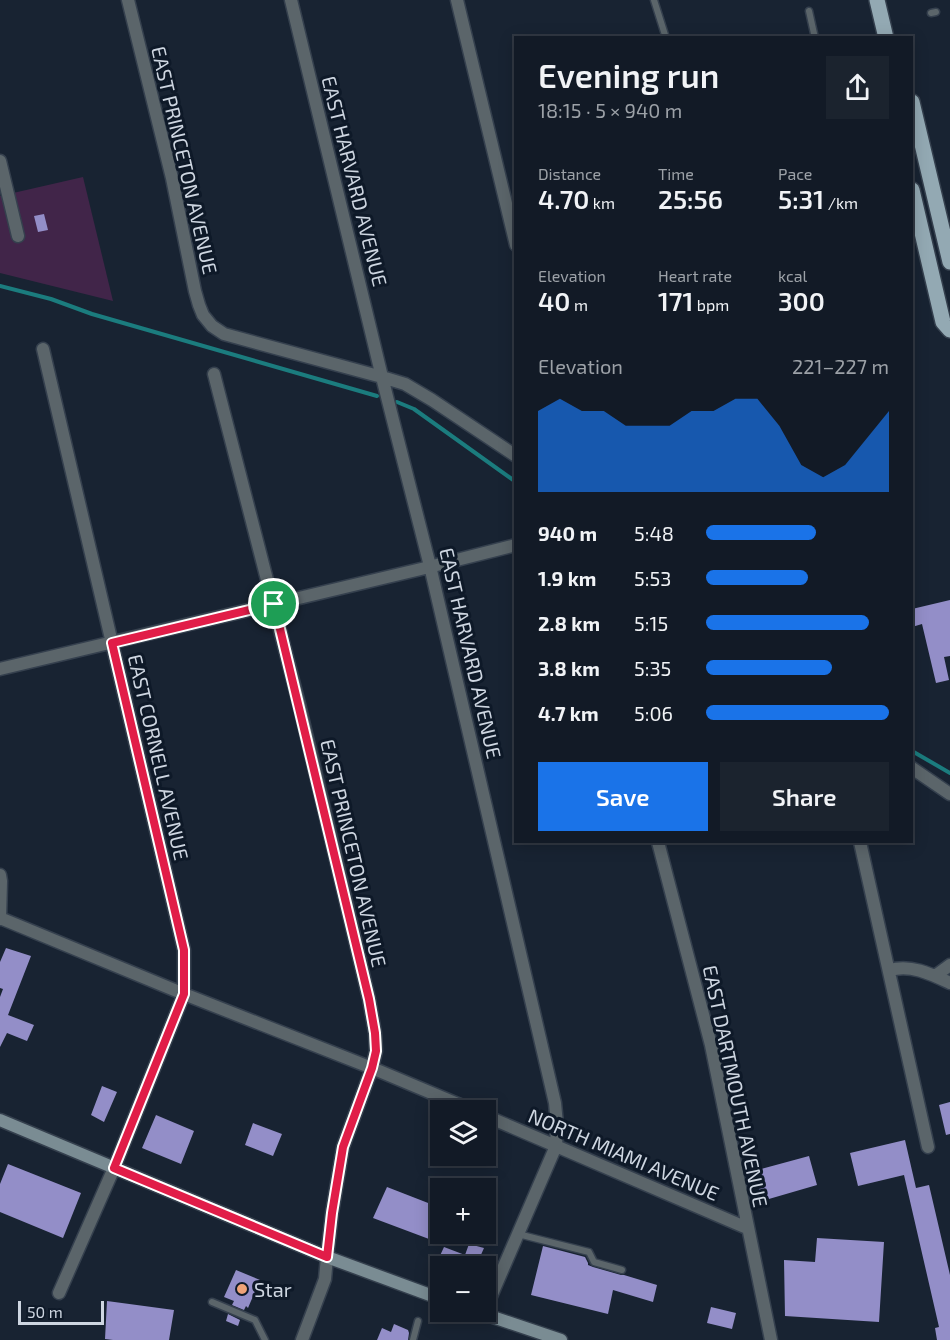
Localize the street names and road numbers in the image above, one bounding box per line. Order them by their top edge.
street label: EAST PRINCETON AVENUE [147,44,223,276]
street label: EAST HARVARD AVENUE [317,73,393,289]
street label: EAST HARVARD AVENUE [435,545,507,761]
street label: EAST CORNELL AVENUE [124,652,194,862]
street label: EAST PRINCETON AVENUE [316,737,392,969]
street label: EAST DARTMOUTH AVENUE [699,963,773,1209]
street label: NORTH MIAMI AVENUE [525,1103,723,1205]

